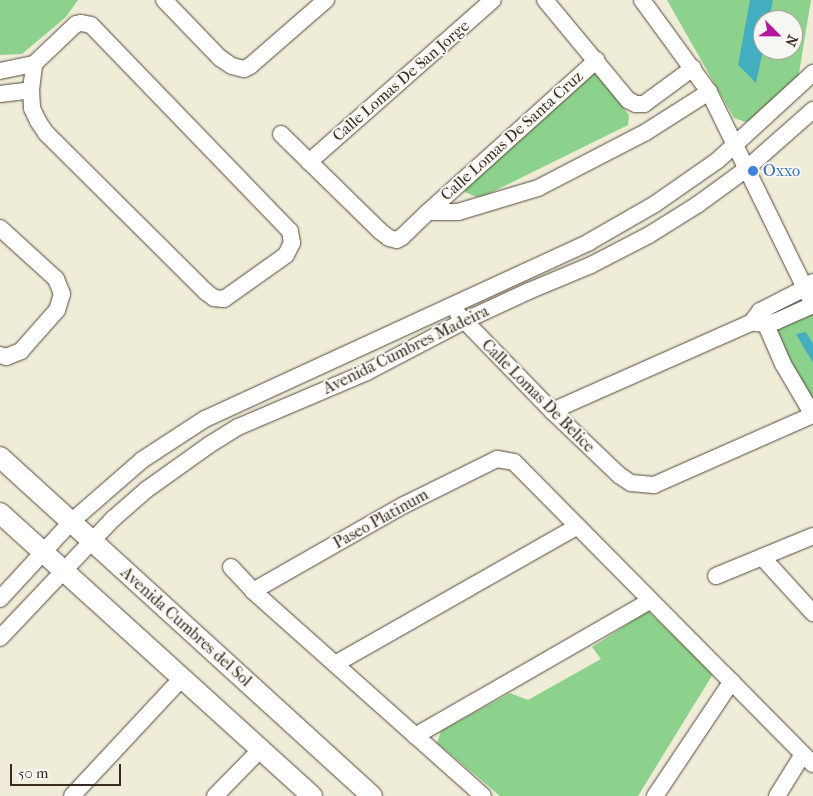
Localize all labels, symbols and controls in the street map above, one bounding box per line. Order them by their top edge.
north arrow [753,10,803,60]
street label: Calle Lomas De San Jorge [329,16,473,146]
text: N [781,32,801,49]
street label: Calle Lomas De Santa Cruz [437,67,587,205]
place label: Oxxo [763,161,800,181]
marker: Oxxo [747,165,759,177]
street label: Avenida Cumbres Madeira [320,301,492,399]
street label: Calle Lomas De Belice [478,336,598,456]
street label: Paseo Platinum [330,485,432,553]
street label: Avenida Cumbres del Sol [117,563,255,691]
scale bar [12,754,124,786]
text: 50 m [18,764,48,782]

